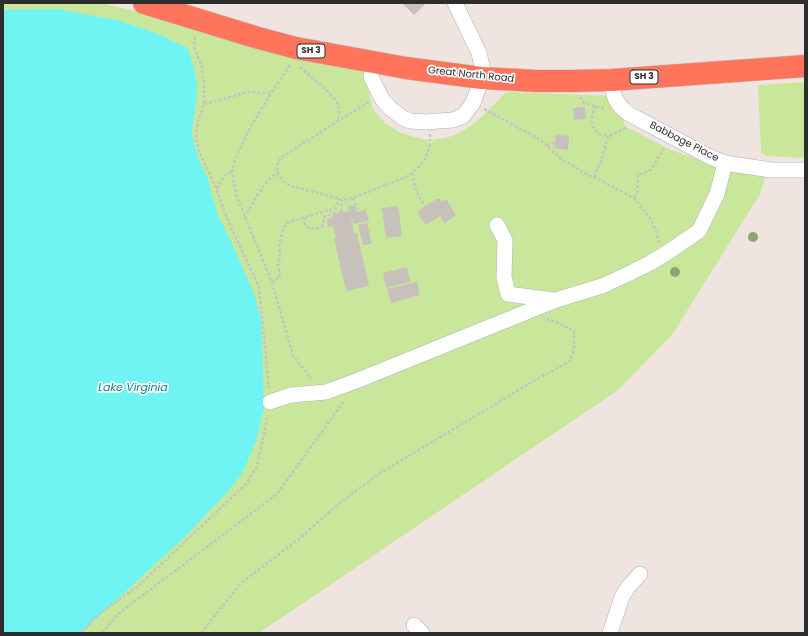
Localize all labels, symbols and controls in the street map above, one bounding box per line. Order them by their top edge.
road number: SH 3 [297,44,325,58]
street label: Great North Road [427,65,515,85]
road number: SH 3 [630,70,658,84]
street label: Babbage Place [647,119,721,165]
water label: Lake Virginia [98,381,168,395]

